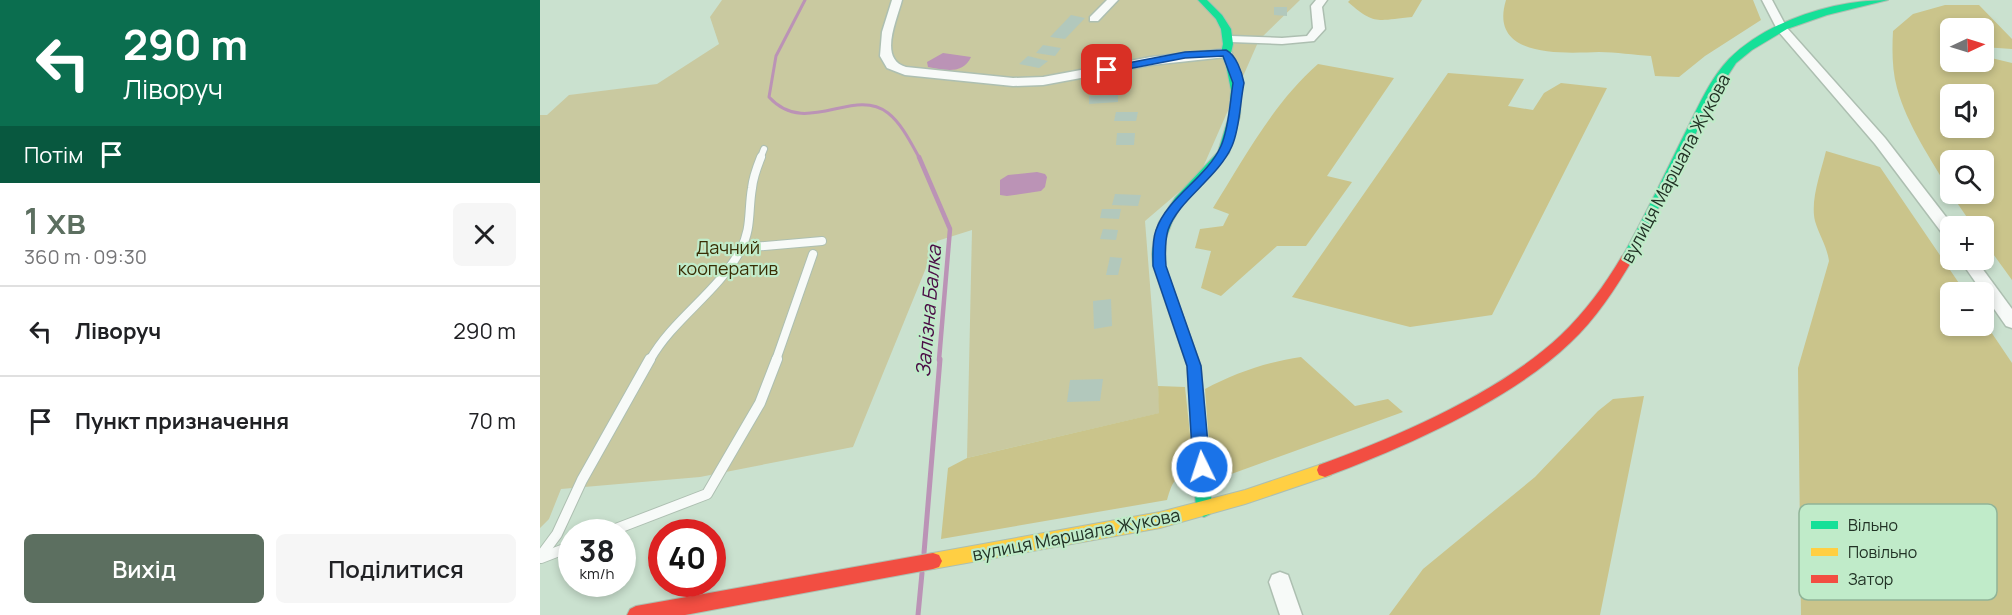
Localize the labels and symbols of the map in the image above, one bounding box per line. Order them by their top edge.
north arrow [1940,18,1994,72]
pin [1081,44,1132,95]
street label: вулиця Маршала Жукова [1615,69,1735,267]
park label: Дачний кооператив [678,235,779,280]
water label: Залізна Балка [909,243,947,378]
position arrow [1170,435,1234,499]
street label: вулиця Маршала Жукова [970,502,1182,566]
legend [1799,504,1997,600]
text: Вільно [1848,514,1898,536]
speed limit sign: 40 [648,519,726,597]
text: Повільно [1848,541,1917,563]
text: Затор [1848,568,1893,590]

